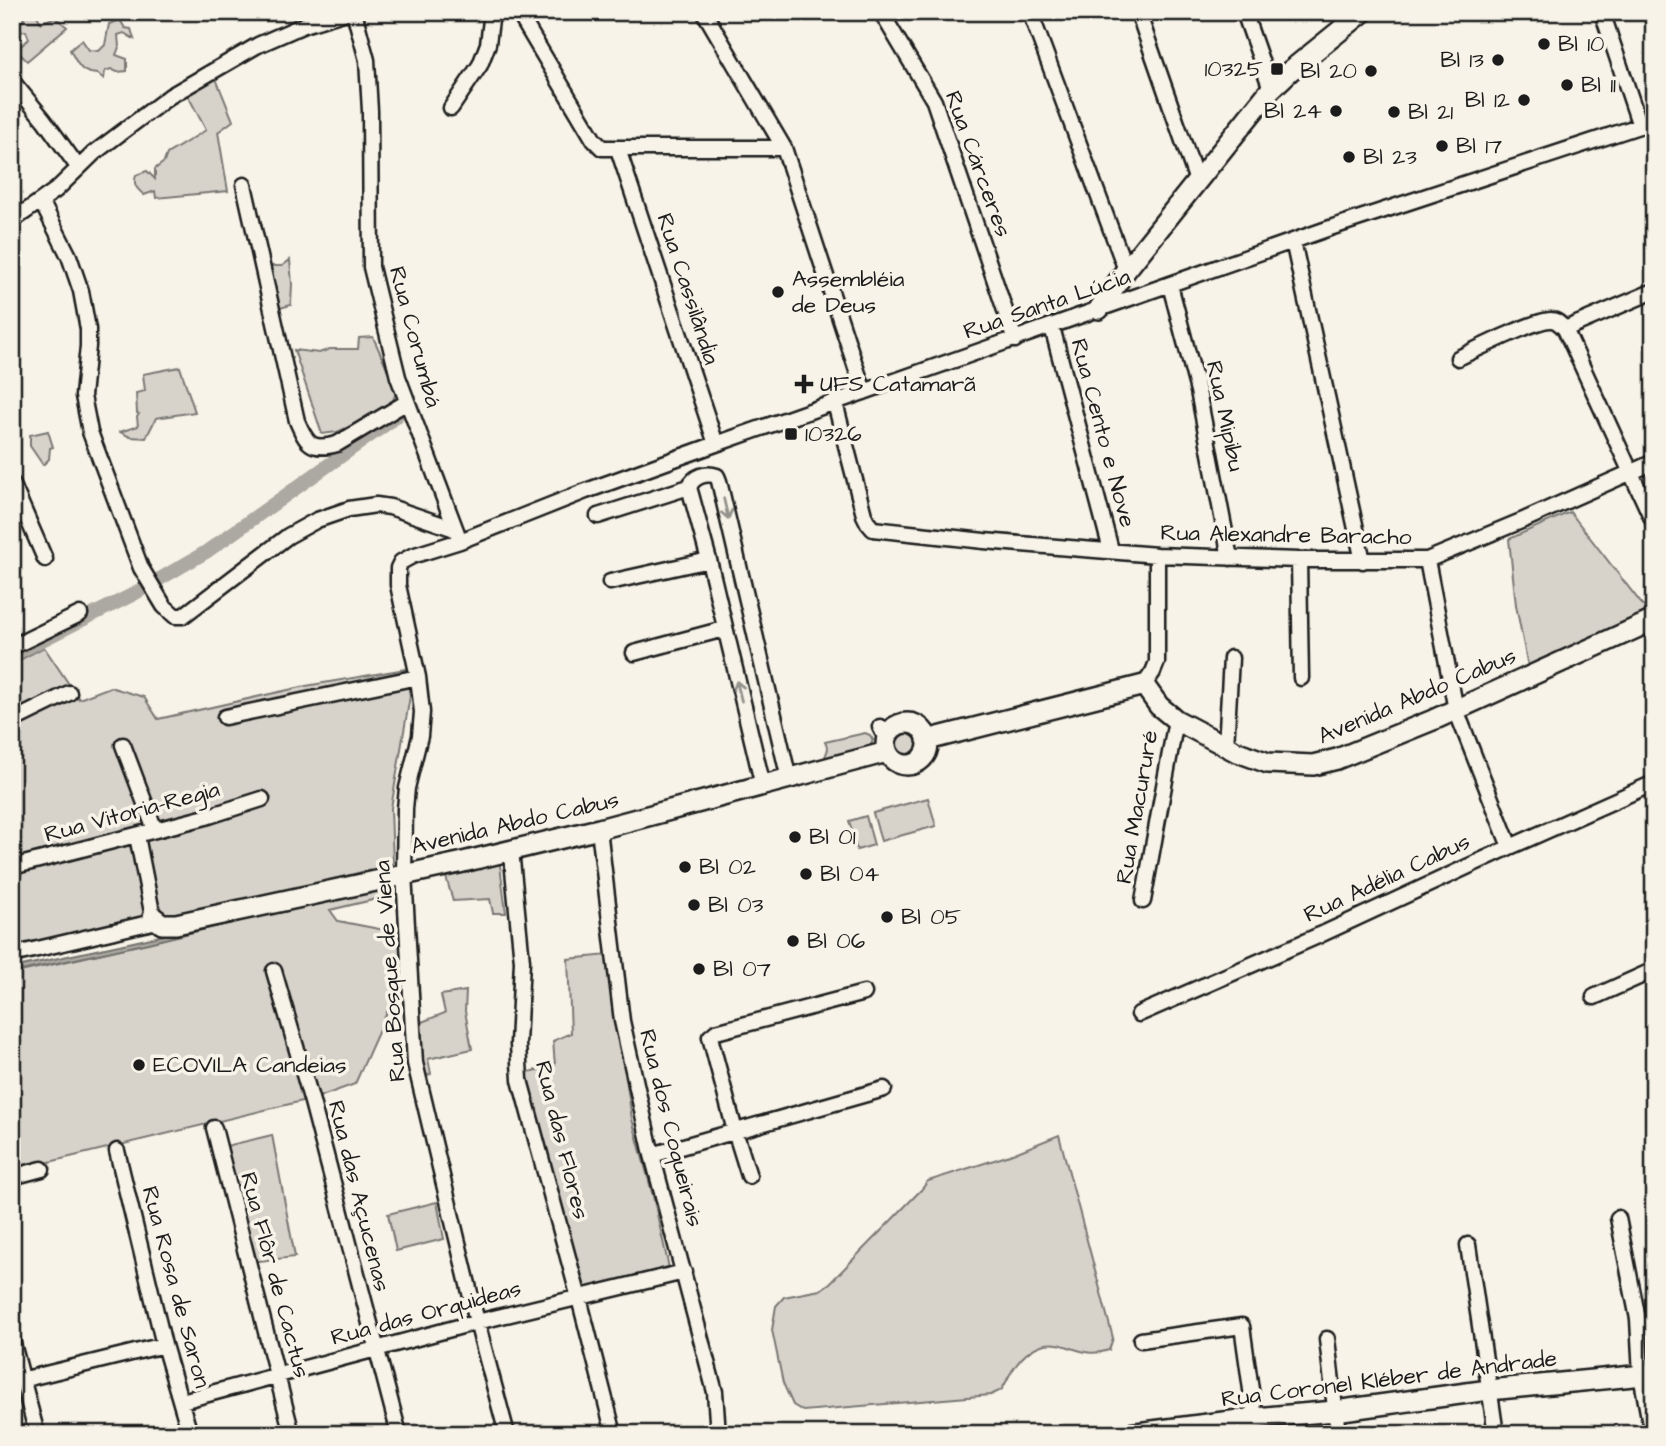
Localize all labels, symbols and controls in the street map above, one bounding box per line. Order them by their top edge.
place label: Bl 10 [1558,28,1605,60]
marker: Bl 10 [1536,36,1552,52]
place label: Bl 13 [1440,44,1484,76]
marker: Bl 13 [1490,52,1506,68]
place label: 10325 [1204,53,1263,85]
place label: Bl 20 [1300,55,1357,87]
marker: 10325 [1269,61,1285,77]
marker: Bl 20 [1363,63,1379,79]
place label: Bl 11 [1581,69,1616,101]
marker: Bl 11 [1559,77,1575,93]
place label: Bl 12 [1465,84,1510,116]
street label: Rua Cárceres [937,86,1019,242]
marker: Bl 12 [1516,92,1532,108]
place label: Bl 24 [1264,95,1322,127]
place label: Bl 21 [1408,96,1453,128]
marker: Bl 24 [1328,103,1344,119]
marker: Bl 21 [1386,104,1402,120]
place label: Bl 17 [1456,130,1502,162]
marker: Bl 17 [1434,138,1450,154]
place label: Bl 23 [1363,141,1417,173]
marker: Bl 23 [1341,149,1357,165]
street label: Rua Cassilândia [648,209,728,369]
street label: Rua Santa Lúcia [959,260,1135,348]
street label: Rua Corumbá [381,263,449,411]
place label: Assembléia de Deus [792,263,905,321]
marker: Assembléia de Deus [770,284,786,300]
street label: Rua Cento e Nove [1062,335,1144,531]
street label: Rua Mipibu [1198,358,1252,474]
place label: UFS Catamarã [820,368,976,400]
marker: UFS Catamarã [794,374,814,394]
place label: 10326 [805,418,862,450]
marker: 10326 [783,426,799,442]
one-way arrow [720,497,733,520]
street label: Rua Alexandre Baracho [1160,517,1412,553]
street label: Avenida Abdo Cabus [1313,640,1521,752]
one-way arrow [732,680,745,703]
street label: Rua Macururé [1108,728,1166,886]
street label: Rua Vitoria-Regia [41,773,224,852]
street label: Avenida Abdo Cabus [408,784,622,862]
place label: Bl 01 [809,821,856,853]
street label: Rua Adélia Cabus [1299,825,1475,931]
marker: Bl 01 [787,829,803,845]
place label: Bl 02 [699,851,756,883]
place label: Bl 04 [820,858,880,890]
street label: Rua Bosque de Viena [366,859,414,1083]
marker: Bl 02 [677,859,693,875]
marker: Bl 04 [798,866,814,882]
place label: Bl 03 [708,889,764,921]
marker: Bl 03 [686,897,702,913]
place label: Bl 05 [901,901,961,933]
marker: Bl 05 [879,909,895,925]
place label: Bl 06 [807,925,865,957]
marker: Bl 06 [785,933,801,949]
place label: Bl 07 [713,953,771,985]
marker: Bl 07 [691,961,707,977]
street label: Rua dos Coqueirais [631,1026,711,1230]
place label: ECOVILA Candeias [153,1049,347,1081]
marker: ECOVILA Candeias [131,1057,147,1073]
street label: Rua das Flores [527,1057,597,1223]
street label: Rua das Açucenas [320,1097,398,1295]
street label: Rua Flôr de Cactus [232,1169,318,1381]
street label: Rua Rosa de Saron [134,1182,218,1392]
street label: Rua das Orquideas [327,1272,525,1354]
street label: Rua Coronel Kléber de Andrade [1219,1343,1559,1415]

